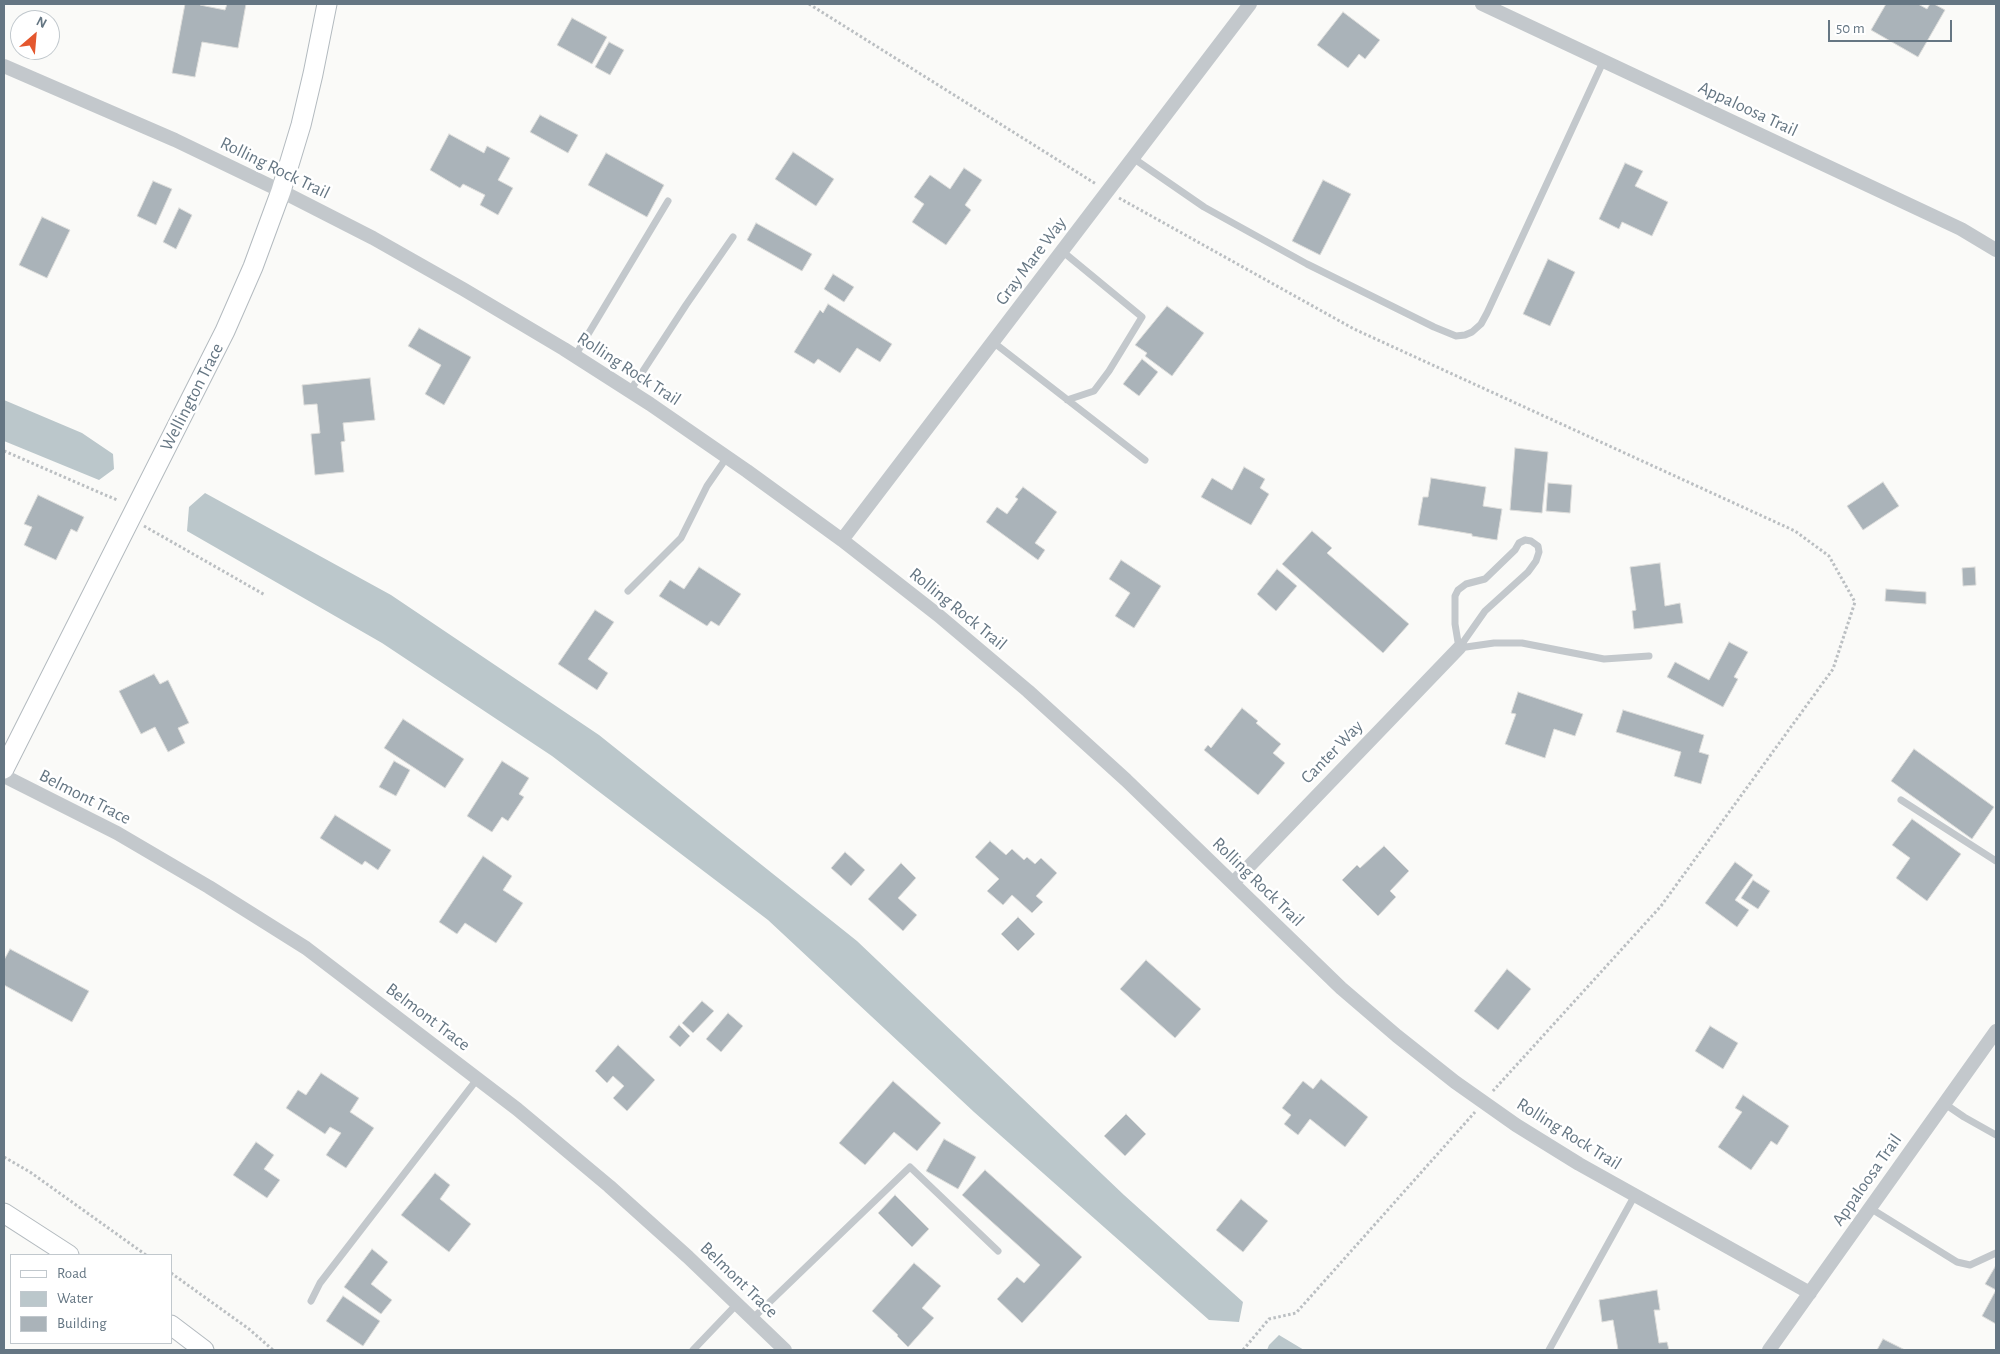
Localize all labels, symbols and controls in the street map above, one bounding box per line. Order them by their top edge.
north arrow [10,10,60,60]
scale bar [1830,10,1954,42]
text: N [34,14,49,31]
text: 50 m [1836,21,1865,36]
street label: Appaloosa Trail [1695,77,1801,141]
street label: Rolling Rock Trail [217,132,333,204]
street label: Gray Mare Way [991,213,1071,309]
street label: Rolling Rock Trail [573,327,685,411]
street label: Wellington Trace [156,339,228,455]
street label: Rolling Rock Trail [905,563,1011,655]
street label: Canter Way [1296,716,1368,788]
street label: Belmont Trace [35,765,135,829]
street label: Rolling Rock Trail [1208,833,1308,931]
street label: Belmont Trace [382,978,474,1056]
street label: Rolling Rock Trail [1513,1093,1625,1175]
street label: Appaloosa Trail [1827,1130,1907,1230]
street label: Belmont Trace [695,1237,783,1323]
legend [10,1254,172,1344]
text: Road [57,1266,87,1281]
text: Water [57,1291,93,1306]
text: Building [57,1316,107,1331]

